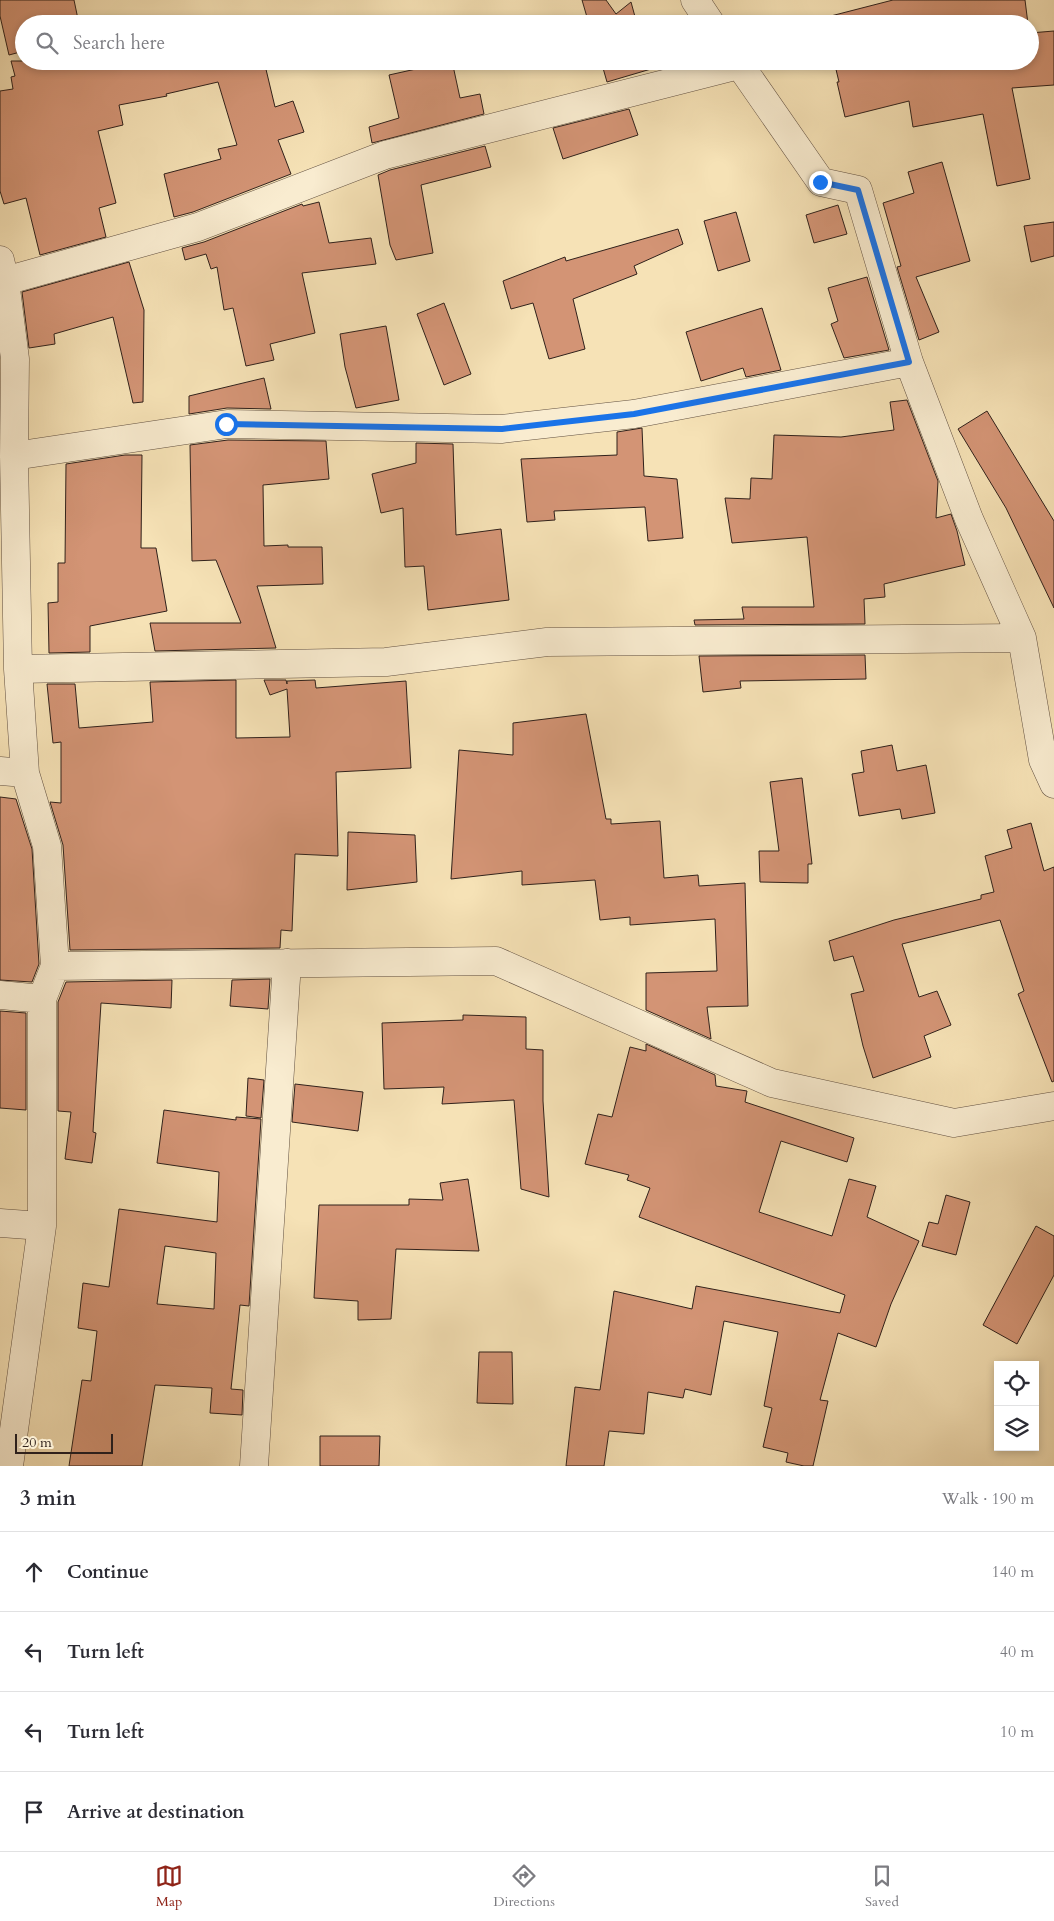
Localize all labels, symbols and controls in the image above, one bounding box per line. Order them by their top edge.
search box [15,15,1039,70]
icon: search [33,29,61,57]
text: Search here [73,30,165,56]
route end [809,171,832,194]
route start [215,413,238,436]
map controls [994,1361,1039,1451]
button: locate [994,1361,1039,1406]
button: layers [994,1406,1039,1451]
scale bar [15,1431,112,1454]
text: 20 m [22,1433,52,1452]
text: 3 min [20,1484,76,1513]
text: Walk · 190 m [942,1488,1034,1510]
icon: ahead [20,1558,48,1586]
text: Continue [67,1559,149,1585]
text: 140 m [992,1561,1034,1583]
icon: left [20,1638,48,1666]
text: Turn left [67,1639,144,1665]
text: 40 m [1000,1641,1034,1663]
icon: left [20,1718,48,1746]
text: Turn left [67,1719,144,1745]
text: 10 m [1000,1721,1034,1743]
icon: arrive [20,1798,48,1826]
text: Arrive at destination [67,1799,244,1825]
tab: Map [155,1862,183,1911]
tab: Directions [493,1862,555,1911]
tab: Saved [865,1862,899,1911]

